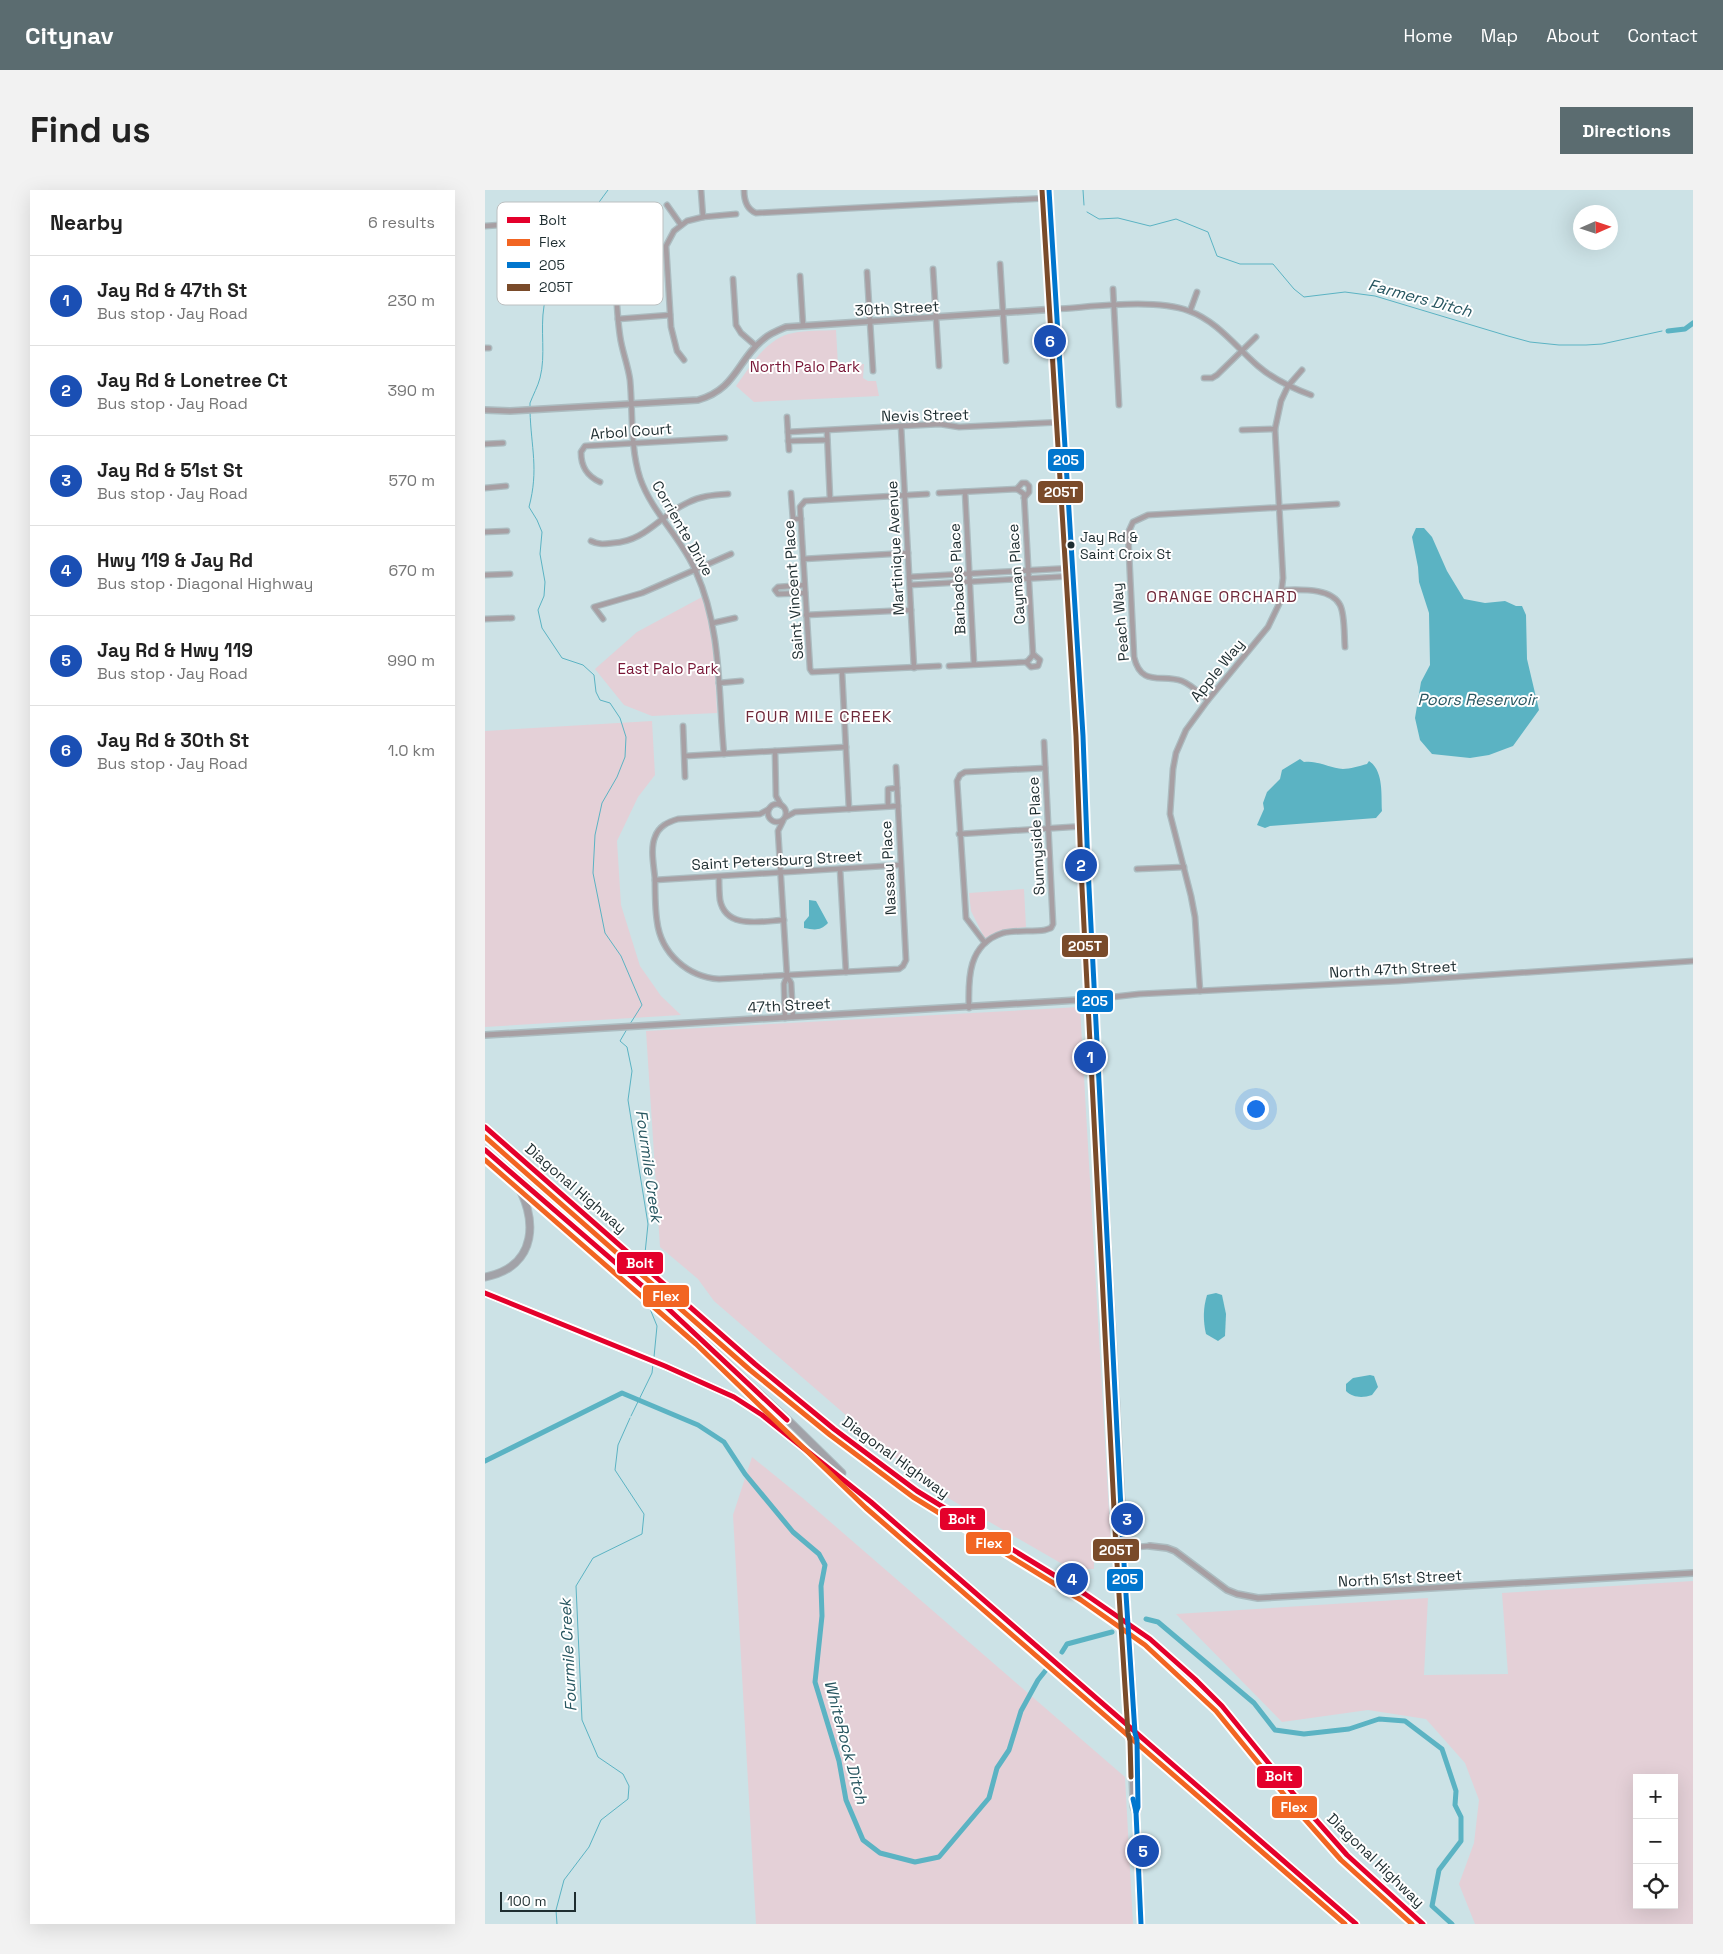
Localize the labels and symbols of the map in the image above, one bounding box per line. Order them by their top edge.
legend [497,202,663,305]
north arrow [1573,205,1618,250]
text: Bolt [539,211,567,229]
text: Flex [539,233,566,251]
text: 205 [539,256,565,274]
water label: Farmers Ditch [1366,274,1475,322]
text: 205T [539,278,573,296]
street label: 30th Street [854,296,940,320]
pin: 6 [1034,322,1066,360]
park label: North Palo Park [750,357,860,376]
street label: Nevis Street [881,405,969,425]
street label: Arbol Court [589,419,673,443]
line badge: 205 [1047,448,1085,472]
text: 205 [1053,451,1079,469]
street label: Corriente Drive [648,477,718,579]
street label: Martinique Avenue [882,480,908,616]
line badge: 205T [1037,480,1084,504]
text: 205T [1044,483,1078,501]
street label: Saint Vincent Place [779,520,807,660]
street label: Barbados Place [945,522,969,635]
street label: Cayman Place [1003,523,1029,625]
place label: Jay Rd & Saint Croix St [1080,528,1172,563]
marker: Jay Rd & Saint Croix St [1066,540,1076,550]
street label: Peach Way [1107,582,1133,662]
district label: ORANGE ORCHARD [1146,586,1298,607]
street label: Apple Way [1186,635,1248,705]
park label: East Palo Park [618,659,718,678]
water label: Poors Reservoir [1417,689,1539,710]
district label: FOUR MILE CREEK [746,706,892,727]
street label: Sunnyside Place [1023,776,1049,896]
street label: Nassau Place [876,820,900,916]
street label: Saint Petersburg Street [691,846,863,874]
pin: 2 [1065,846,1097,884]
line badge: 205T [1061,934,1109,958]
text: 205T [1068,937,1102,955]
street label: North 47th Street [1329,956,1457,982]
line badge: 205 [1076,989,1114,1013]
text: 205 [1082,992,1108,1010]
street label: 47th Street [747,993,831,1017]
pin: 1 [1074,1038,1106,1076]
your location [1243,1096,1269,1122]
water label: Fourmile Creek [631,1109,668,1226]
street label: Diagonal Highway [521,1139,631,1237]
line badge: Bolt [616,1251,664,1275]
text: Bolt [626,1254,654,1272]
line badge: Flex [642,1284,690,1308]
text: Flex [652,1287,680,1305]
street label: Diagonal Highway [839,1412,953,1502]
pin: 3 [1111,1500,1143,1538]
line badge: Bolt [939,1507,986,1531]
text: Bolt [948,1510,976,1528]
line badge: Flex [965,1531,1012,1555]
text: Flex [975,1534,1003,1552]
line badge: 205T [1092,1538,1140,1562]
text: 205T [1099,1541,1133,1559]
pin: 4 [1056,1560,1088,1598]
street label: North 51st Street [1337,1565,1463,1591]
line badge: 205 [1106,1568,1144,1592]
text: 205 [1112,1570,1138,1588]
water label: Fourmile Creek [554,1596,581,1712]
water label: WhiteRock Ditch [819,1678,873,1807]
line badge: Bolt [1256,1765,1303,1789]
text: Bolt [1265,1767,1293,1785]
line badge: Flex [1271,1795,1318,1819]
text: Flex [1280,1798,1308,1816]
street label: Diagonal Highway [1323,1809,1429,1911]
pin: 5 [1127,1832,1159,1870]
scale bar [500,1889,576,1912]

